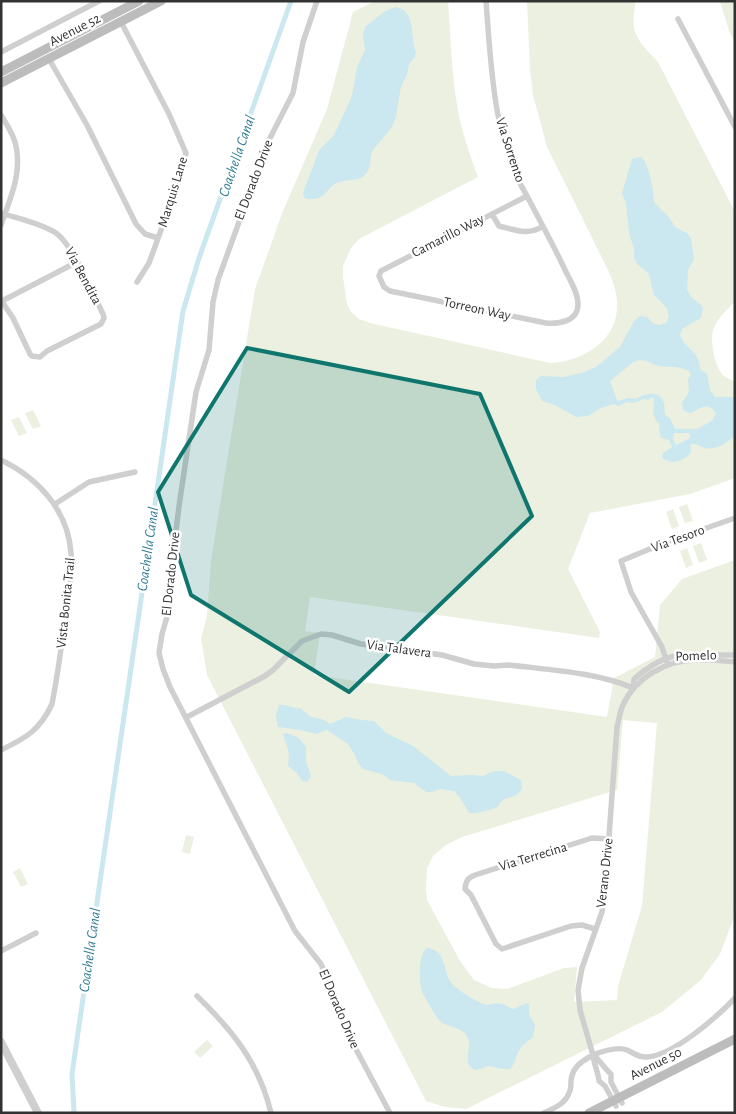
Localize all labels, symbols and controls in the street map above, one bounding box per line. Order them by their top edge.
street label: Avenue 52 [47,11,103,49]
water label: Coachella Canal [216,113,258,199]
street label: Via Sorrento [493,116,527,184]
street label: El Dorado Drive [232,138,276,222]
street label: Marquis Lane [156,155,190,229]
street label: Camarillo Way [410,212,486,260]
street label: Via Bendita [62,245,104,307]
street label: Torreon Way [442,295,512,323]
water label: Coachella Canal [135,506,161,592]
street label: Via Tesoro [649,523,707,555]
street label: El Dorado Drive [160,531,182,617]
street label: Vista Bonita Trail [54,557,78,649]
street label: Via Talavera [366,638,433,661]
street label: Pomelo [675,648,717,664]
street label: Verano Drive [594,837,616,909]
street label: Via Terrecina [497,840,569,874]
water label: Coachella Canal [77,907,103,993]
street label: El Dorado Drive [316,967,362,1051]
street label: Avenue 50 [628,1045,684,1083]

